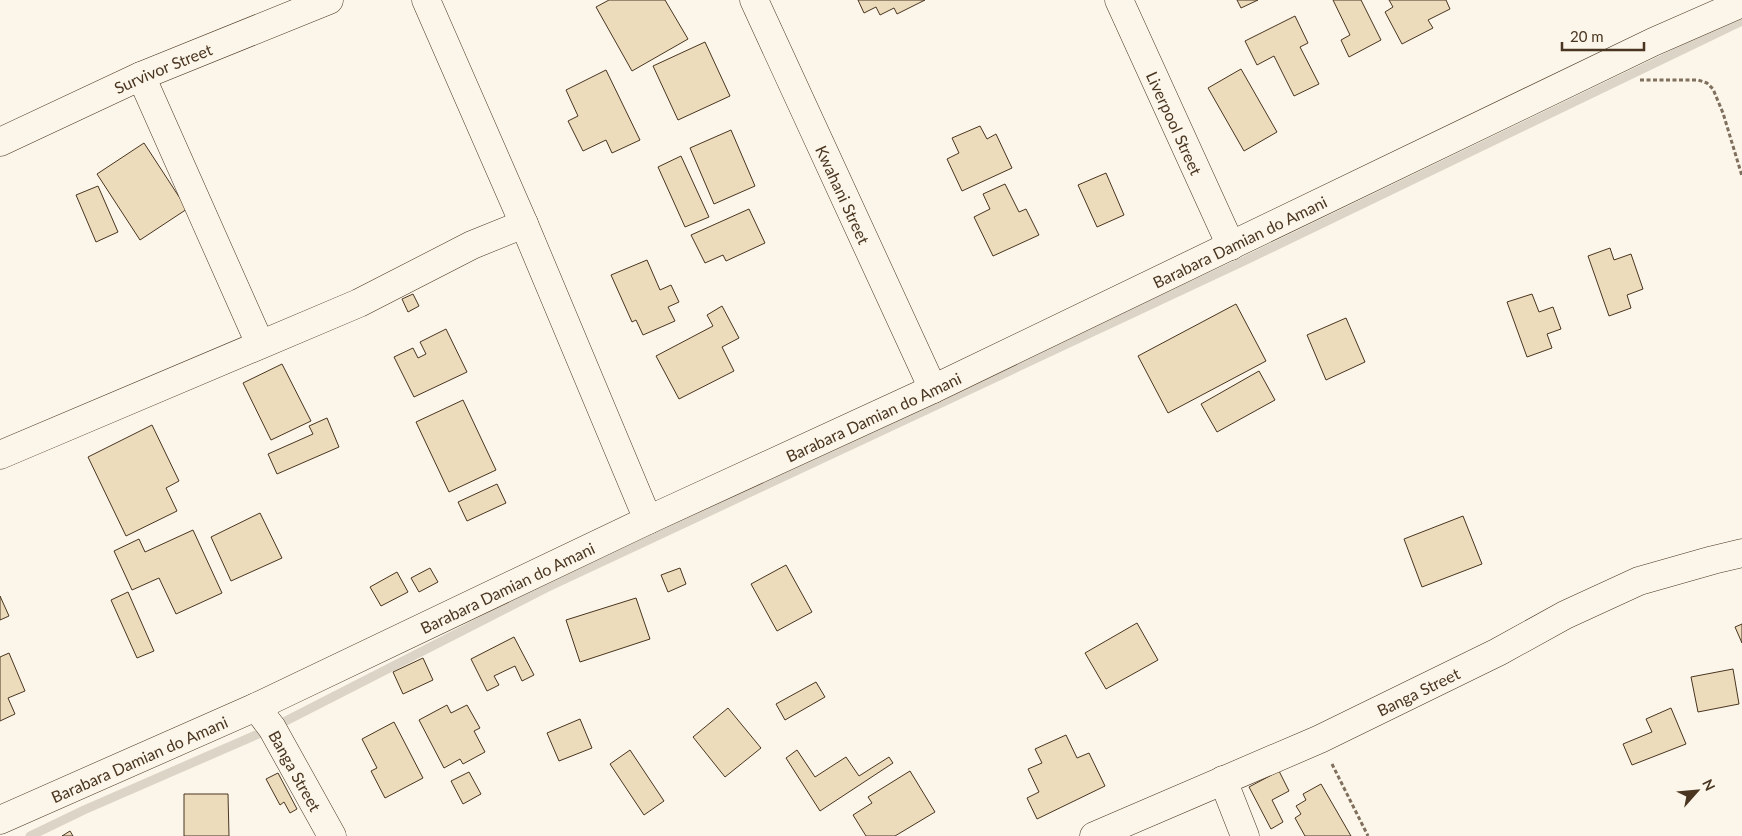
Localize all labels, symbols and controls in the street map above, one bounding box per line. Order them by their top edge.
scale bar [1562,20,1644,52]
text: 20 m [1570,27,1604,45]
street label: Survivor Street [111,39,215,97]
street label: Liverpool Street [1143,68,1207,178]
street label: Kwahani Street [813,142,874,247]
street label: Barabara Damian do Amani [1149,191,1330,291]
street label: Barabara Damian do Amani [783,368,964,465]
street label: Barabara Damian do Amani [417,538,597,637]
street label: Banga Street [1374,663,1463,719]
street label: Barabara Damian do Amani [48,711,230,806]
street label: Banga Street [266,727,326,815]
north arrow [1672,766,1722,816]
text: N [1699,776,1719,794]

